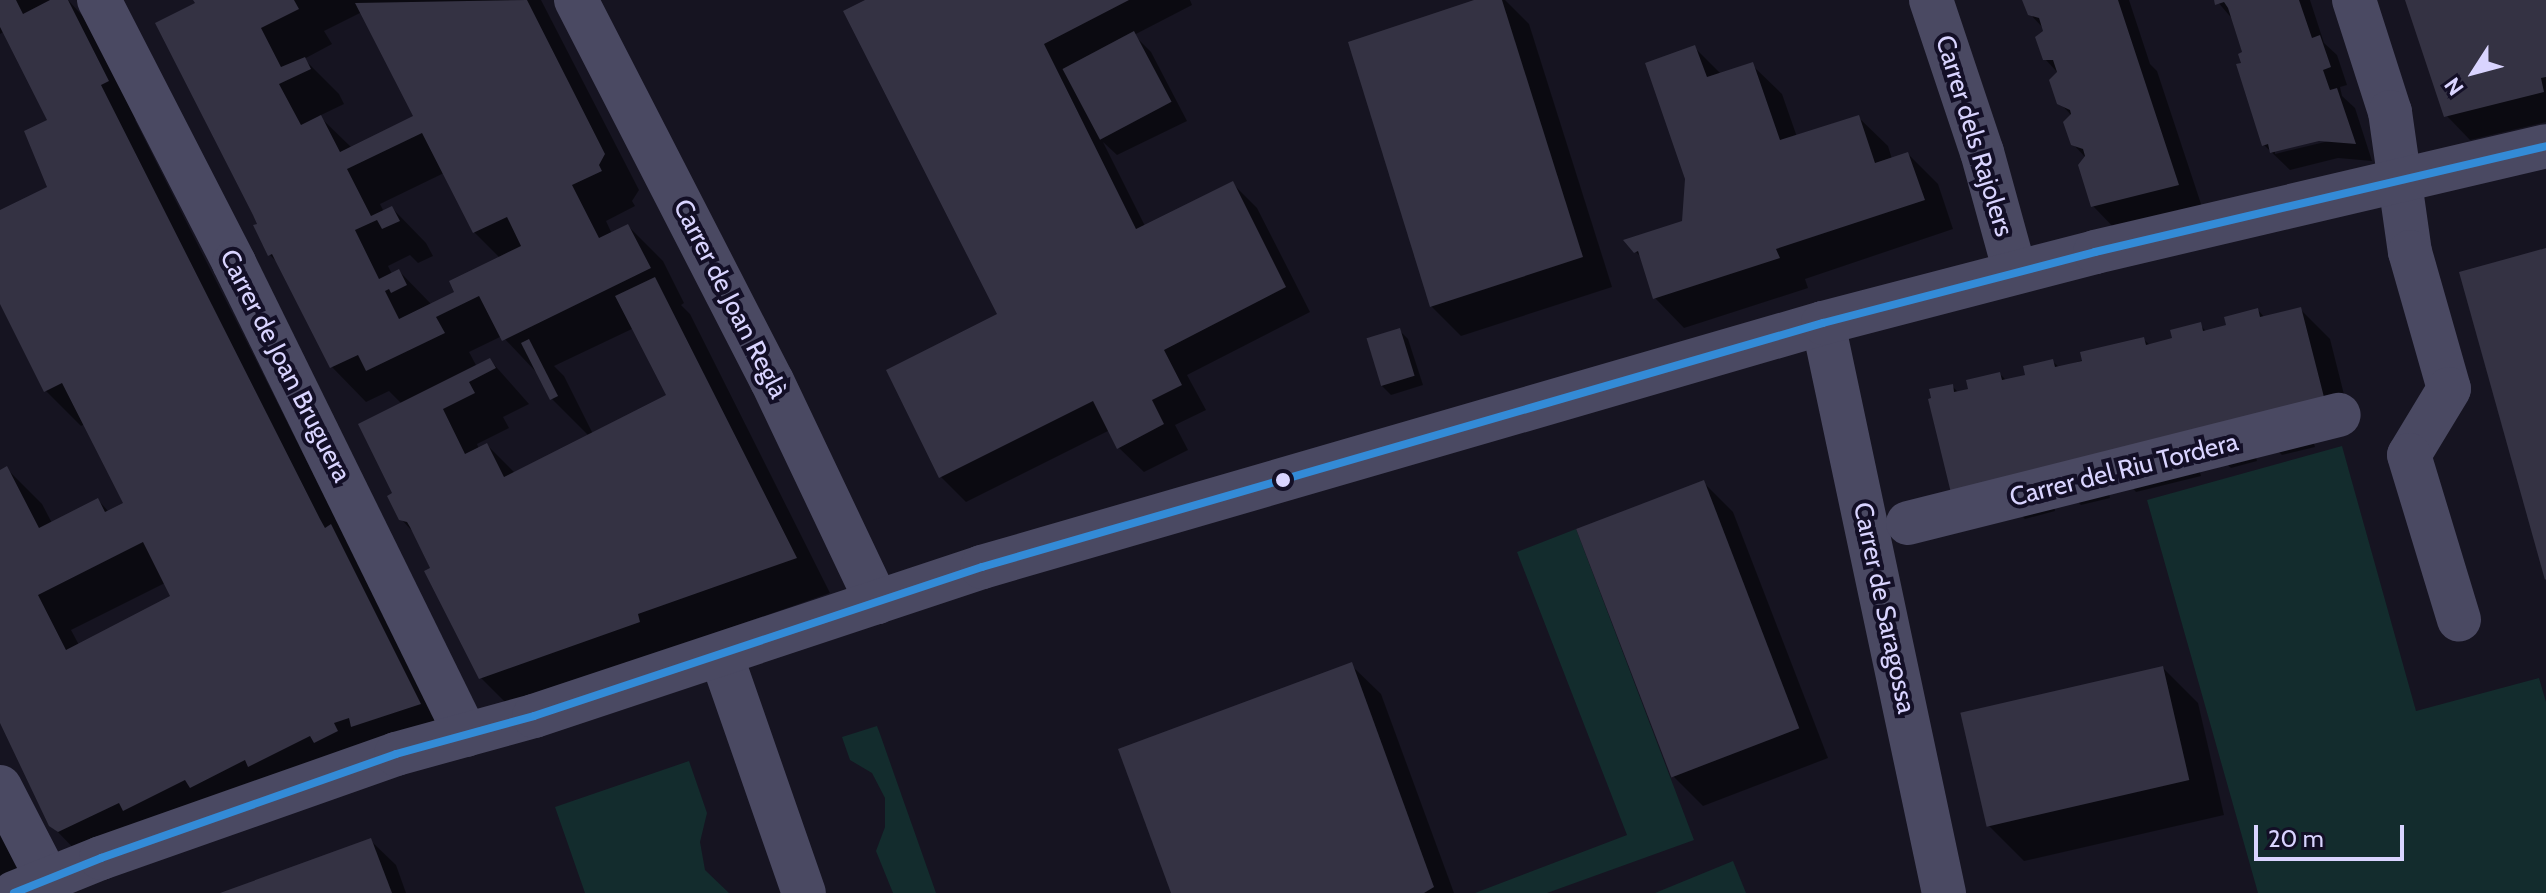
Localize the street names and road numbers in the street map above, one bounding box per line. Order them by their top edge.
street label: Carrer dels Rajolers [1929,32,2019,240]
street label: Carrer de Joan Reglà [666,194,794,404]
street label: Carrer de Joan Bruguera [213,245,357,487]
street label: Carrer del Riu Tordera [2006,427,2242,513]
street label: Carrer de Saragossa [1846,500,1922,716]

